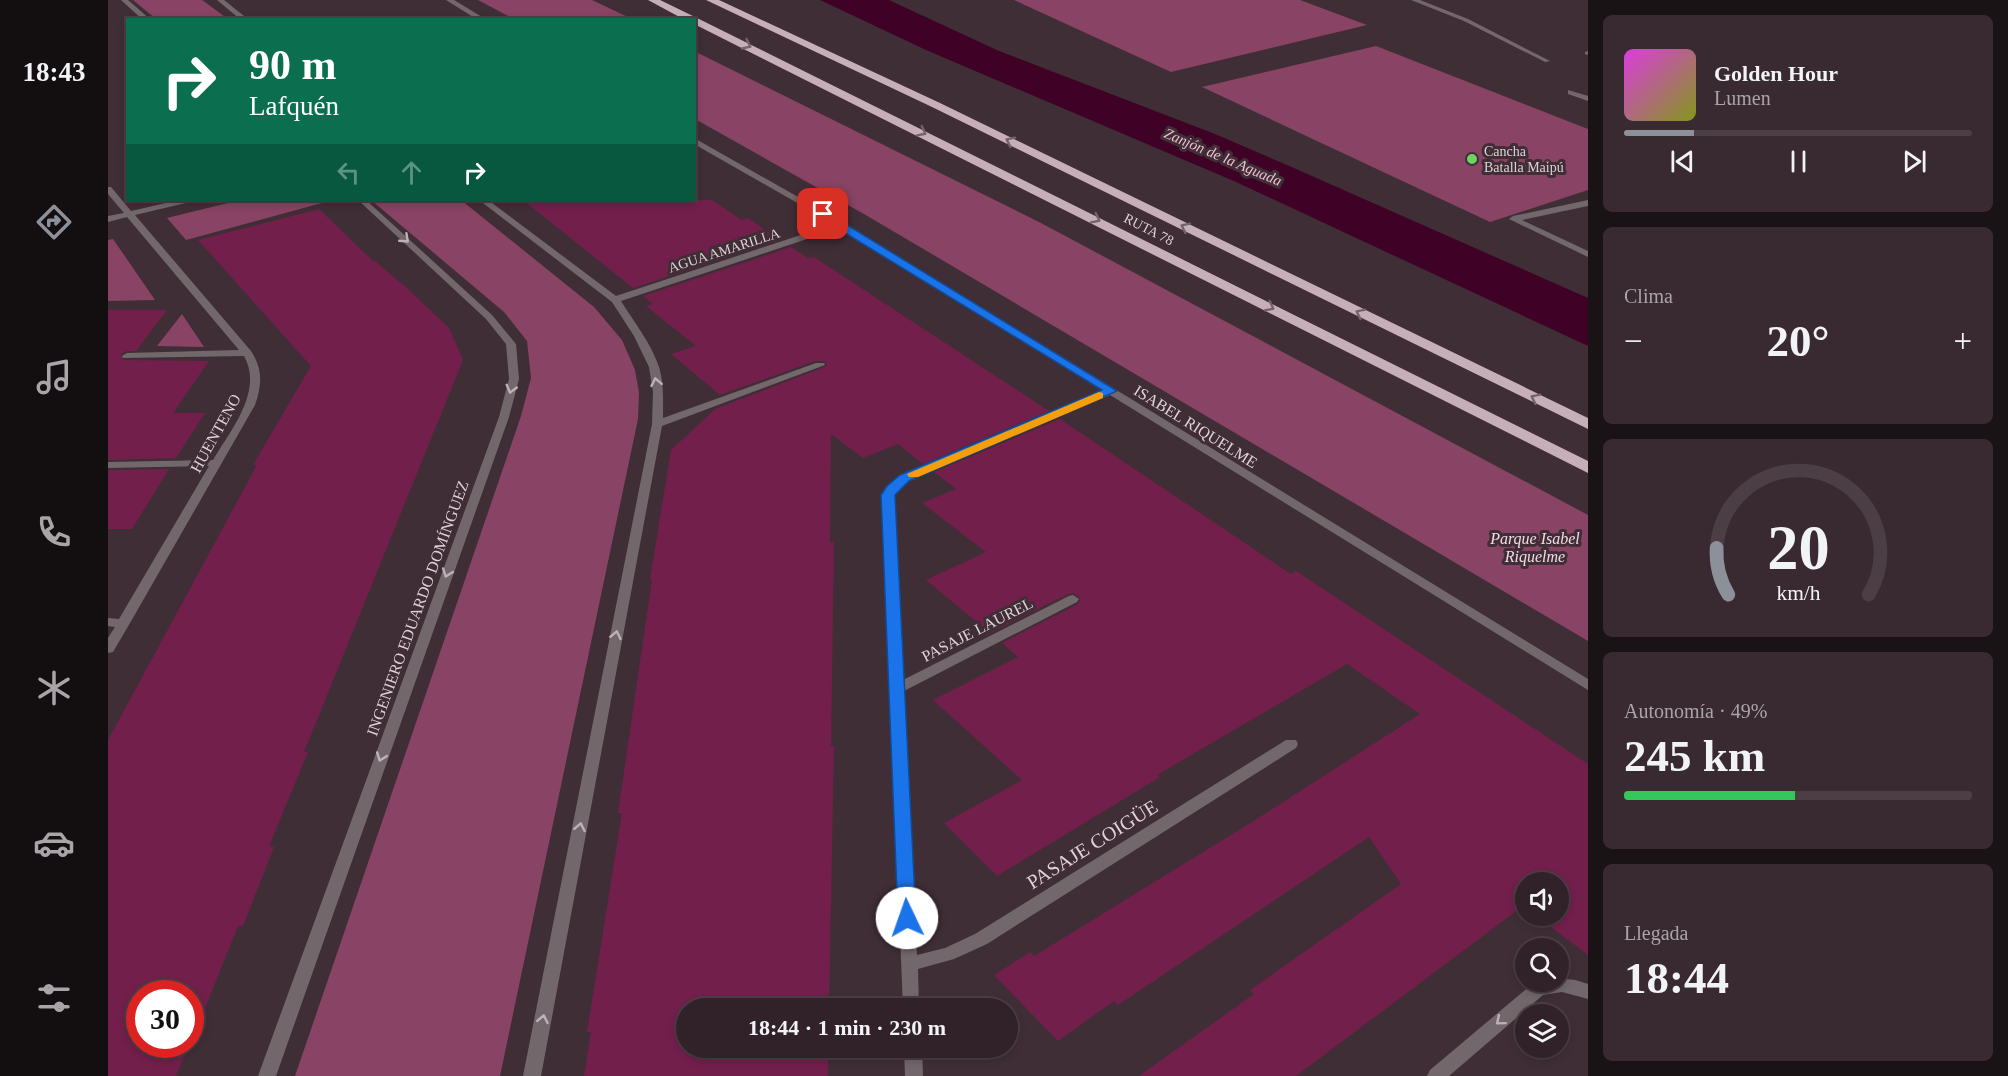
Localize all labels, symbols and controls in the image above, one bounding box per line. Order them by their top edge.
one-way arrow [741,37,752,49]
icon: right [150,42,228,120]
text: 90 m [249,42,337,88]
text: 18:43 [23,57,86,87]
text: Golden Hour [1714,61,1838,86]
text: Lumen [1714,87,1771,109]
text: Lafquén [249,91,339,121]
one-way arrow [915,125,926,136]
water label: Zanjón de la Aguada [1162,125,1284,189]
one-way arrow [1006,137,1017,148]
place label: Cancha Batalla Maipú [1484,144,1564,175]
icon: previous [1666,145,1699,178]
icon: pause [1782,145,1815,178]
icon: next [1898,145,1931,178]
marker: Cancha Batalla Maipú [1465,152,1479,166]
icon: left [332,156,365,189]
icon: ahead [395,156,428,189]
icon: right [458,156,491,189]
pin [797,188,848,239]
icon: arrive [806,197,839,230]
icon: directions [33,201,75,243]
street label: RUTA 78 [1121,211,1176,248]
one-way arrow [1090,212,1101,224]
one-way arrow [1181,222,1192,234]
street label: AGUA AMARILLA [667,225,783,276]
one-way arrow [398,232,408,243]
text: Clima [1624,285,1673,307]
one-way arrow [1264,299,1275,311]
one-way arrow [1356,308,1367,320]
text: 20° [1767,316,1830,366]
text: − [1624,323,1643,359]
text: + [1953,323,1972,359]
icon: music [33,356,75,398]
one-way arrow [650,377,663,387]
street label: ISABEL RIQUELME [1131,382,1260,471]
one-way arrow [506,383,518,394]
street label: HUENTENO [187,391,244,475]
one-way arrow [1531,394,1542,406]
street label: INGENIERO EDUARDO DOMÍNGUEZ [362,478,472,738]
icon: phone [33,511,75,553]
text: 20 [1767,513,1829,582]
park label: Parque Isabel Riquelme [1489,530,1580,566]
one-way arrow [442,567,455,578]
text: km/h [1776,581,1820,605]
street label: PASAJE LAUREL [919,594,1036,665]
one-way arrow [609,631,622,641]
icon: climate [33,667,75,709]
text: Autonomía · 49% [1624,700,1767,722]
text: 245 km [1624,731,1765,781]
one-way arrow [376,751,389,762]
street label: PASAJE COIGÜE [1023,795,1161,893]
icon: car [33,822,75,864]
one-way arrow [573,822,586,832]
map controls [1515,872,1569,1058]
button: sound [1515,872,1569,926]
position arrow [875,886,939,950]
text: Llegada [1624,922,1688,944]
button: search [1515,938,1569,992]
text: 18:44 [1624,953,1729,1003]
icon: filters [33,977,75,1019]
speed limit sign: 30 [126,980,204,1058]
button: layers [1515,1004,1569,1058]
one-way arrow [536,1014,549,1024]
one-way arrow [1496,1014,1507,1025]
text: 18:44 · 1 min · 230 m [748,1015,946,1040]

